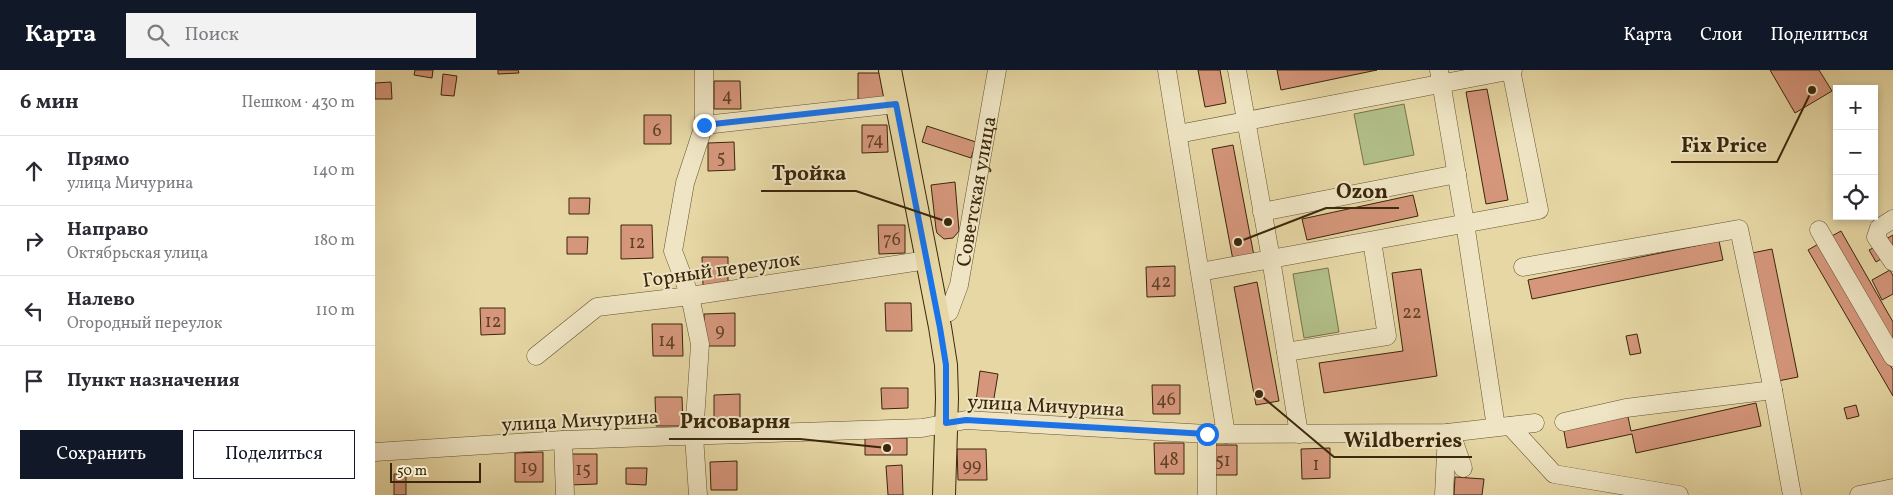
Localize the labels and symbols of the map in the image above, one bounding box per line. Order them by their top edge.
house number: 4 [722,84,732,109]
route end [693,114,716,137]
street label: Советская улица [950,114,1005,269]
house number: 6 [652,119,662,144]
callout: Fix Price [1671,126,1777,162]
house number: 74 [866,128,884,153]
text: Fix Price [1681,132,1767,161]
house number: 5 [717,146,725,171]
callout: Тройка [761,155,856,191]
text: Тройка [771,160,847,189]
callout: Ozon [1326,172,1399,208]
text: Ozon [1336,178,1388,207]
house number: 76 [883,228,901,253]
house number: 12 [629,231,645,256]
street label: Горный переулок [641,246,802,296]
house number: 42 [1151,270,1171,295]
house number: 22 [1402,301,1422,326]
house number: 12 [485,310,501,335]
house number: 9 [715,319,725,344]
house number: 14 [658,329,676,354]
house number: 46 [1156,388,1176,413]
street label: улица Мичурина [966,389,1125,425]
callout: Рисоварня [669,403,800,439]
street label: улица Мичурина [501,404,660,440]
text: Рисоварня [680,408,790,437]
callout: Wildberries [1334,421,1472,457]
route start [1196,423,1219,446]
text: Wildberries [1344,427,1462,456]
house number: 48 [1159,448,1179,473]
house number: 51 [1215,449,1231,474]
house number: 1 [1313,453,1319,478]
house number: 99 [963,454,981,479]
house number: 19 [521,456,537,481]
house number: 15 [575,458,591,483]
scale bar [390,460,481,483]

